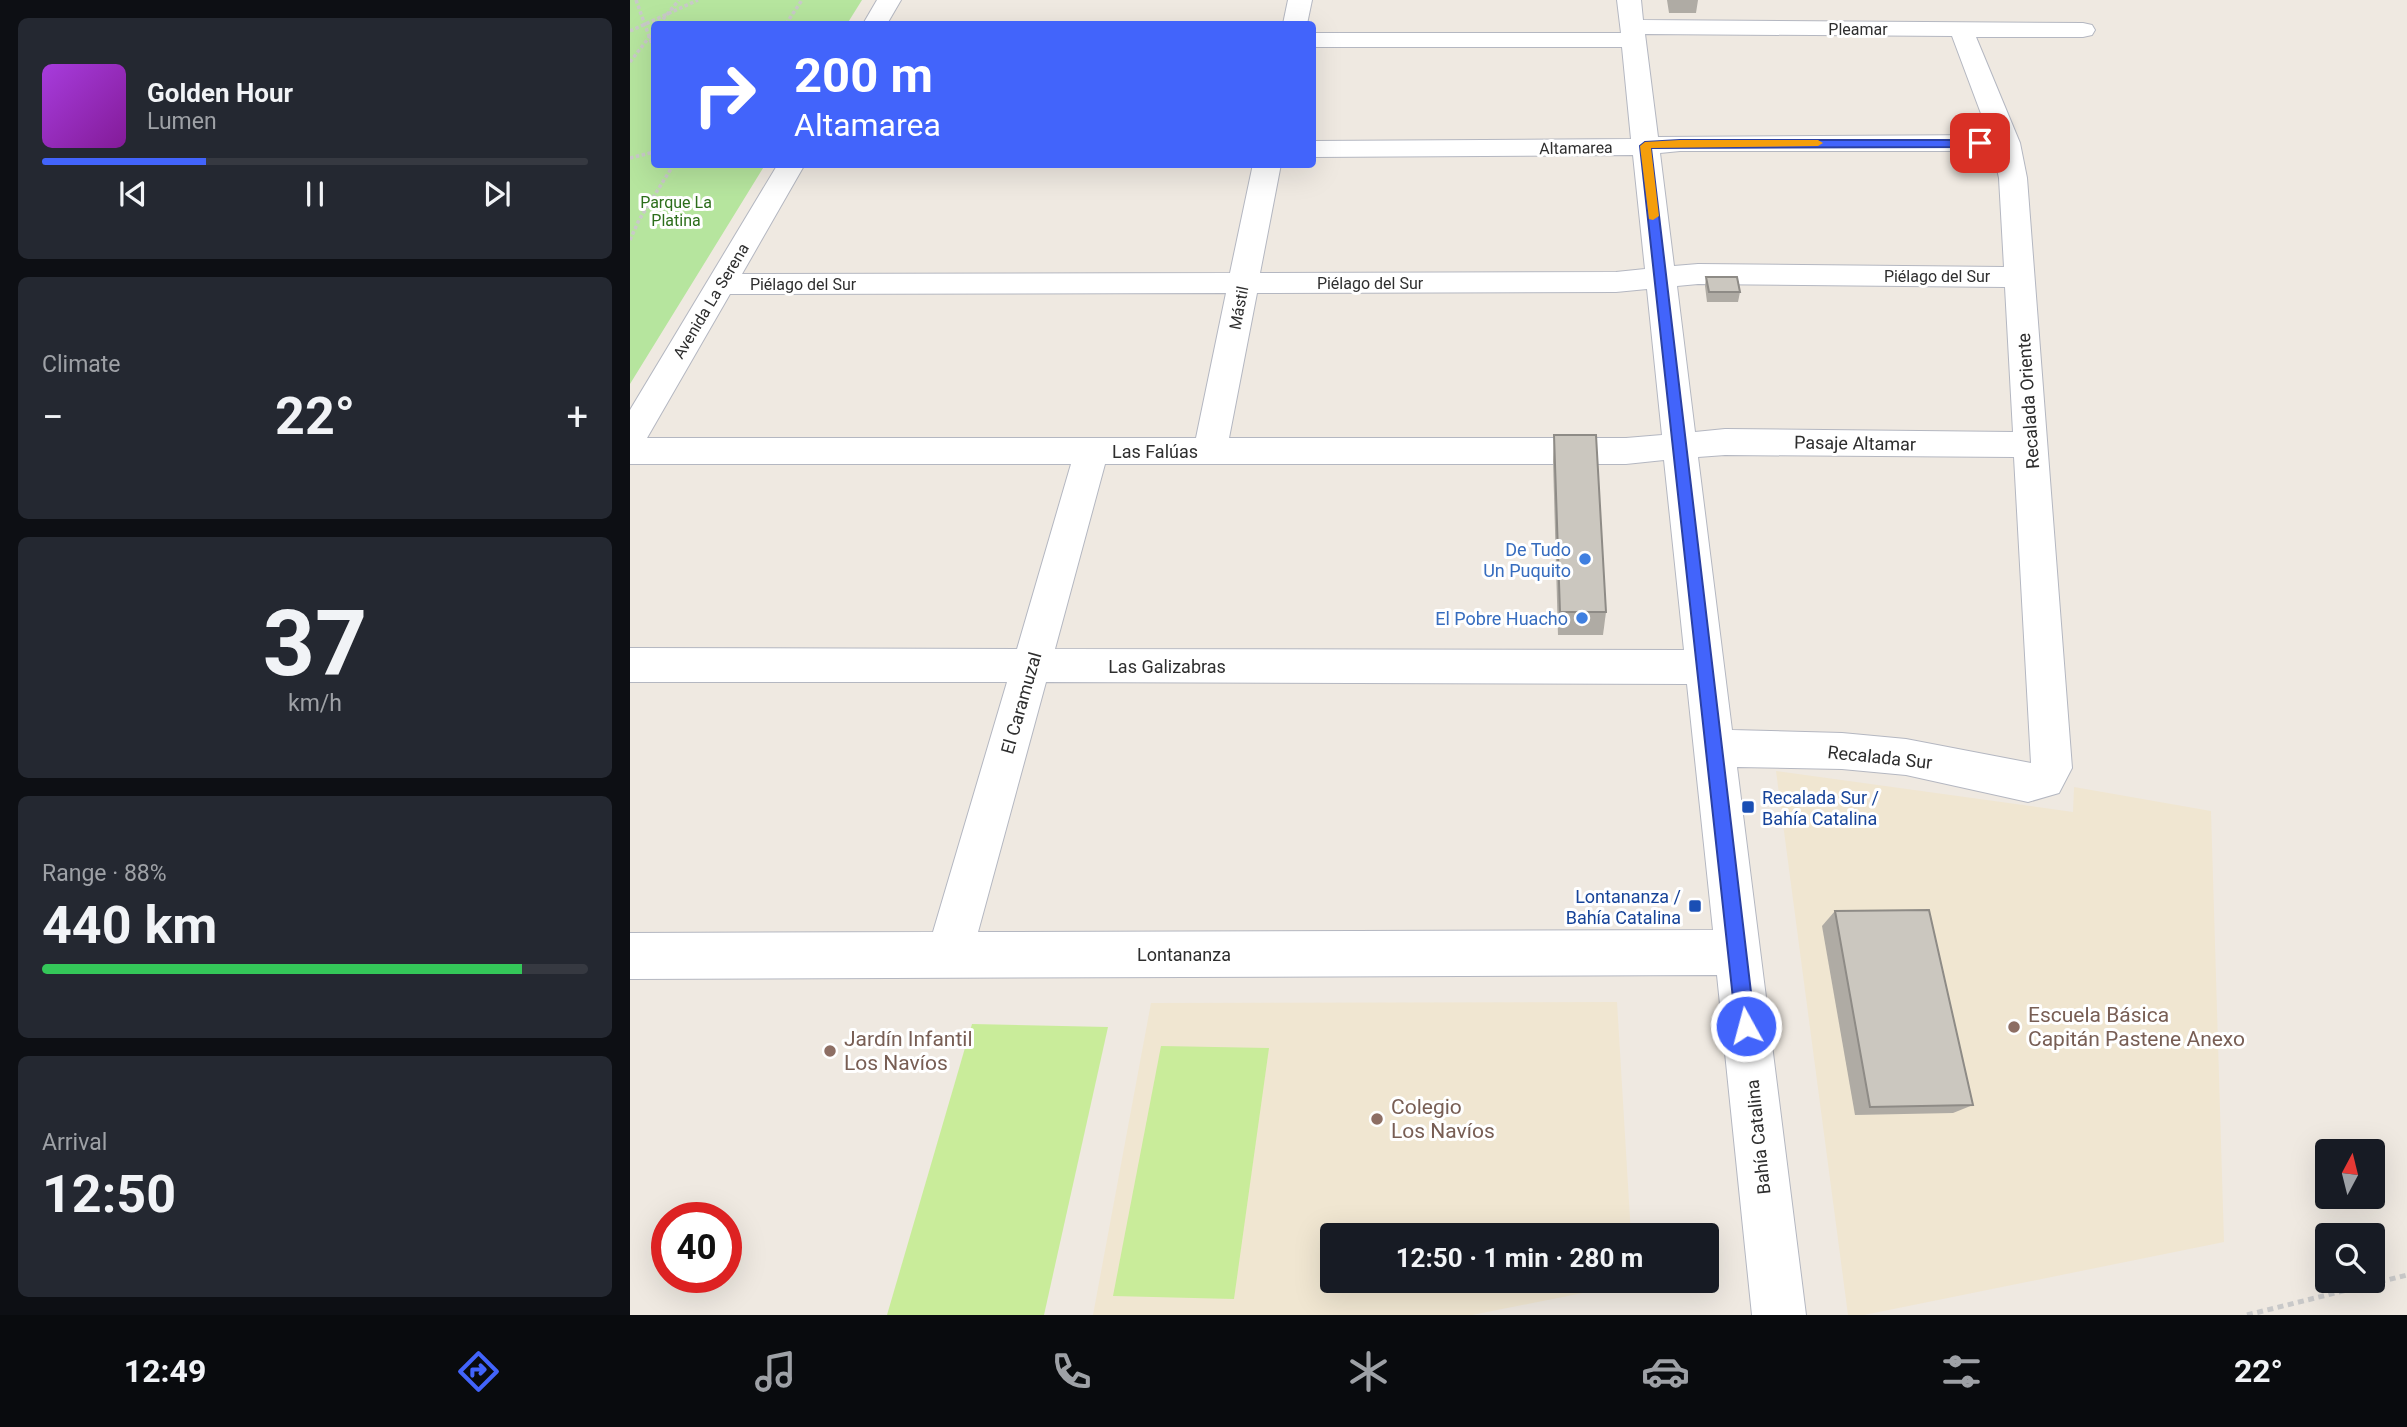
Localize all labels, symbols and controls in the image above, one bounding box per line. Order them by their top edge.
street label: Pleamar [1828,20,1888,39]
text: 200 m [794,47,933,104]
icon: right [679,49,770,140]
text: Golden Hour [147,78,293,108]
text: Altamarea [794,106,941,144]
text: Lumen [147,108,217,135]
pin [1950,113,2010,173]
icon: arrive [1961,124,1999,162]
street label: Altamarea [1539,138,1613,158]
icon: previous [114,175,152,213]
icon: pause [296,175,334,213]
icon: next [478,175,516,213]
park label: Parque La Platina [640,193,712,230]
street label: Avenida La Serena [669,240,753,362]
street label: Piélago del Sur [1884,267,1991,286]
street label: Piélago del Sur [1317,274,1424,293]
street label: Piélago del Sur [750,275,857,294]
street label: Mástil [1225,285,1253,331]
street label: Recalada Oriente [2013,332,2043,470]
text: Climate [42,351,121,378]
text: 22° [275,386,355,447]
text: − [42,395,64,439]
text: + [566,395,588,439]
street label: Pasaje Altamar [1794,431,1916,455]
street label: Las Falúas [1112,441,1198,462]
place label: De Tudo Un Puquito [1483,539,1571,581]
marker: De Tudo Un Puquito [1577,551,1593,567]
text: 37 [263,591,367,697]
place label: El Pobre Huacho [1435,608,1568,629]
marker: El Pobre Huacho [1574,610,1590,626]
street label: El Caramuzal [996,650,1046,756]
street label: Las Galizabras [1108,656,1226,677]
text: km/h [288,690,342,717]
street label: Recalada Sur [1827,741,1933,773]
place label: Recalada Sur / Bahía Catalina [1762,787,1879,829]
marker: Recalada Sur / Bahía Catalina [1740,799,1756,815]
text: Range · 88% [42,860,167,887]
place label: Lontananza / Bahía Catalina [1566,886,1681,928]
text: 440 km [42,895,217,956]
marker: Lontananza / Bahía Catalina [1687,898,1703,914]
street label: Lontananza [1137,944,1231,965]
position arrow [1709,989,1783,1063]
place label: Escuela Básica Capitán Pastene Anexo [2028,1003,2245,1051]
marker: Escuela Básica Capitán Pastene Anexo [2006,1019,2022,1035]
place label: Jardín Infantil Los Navíos [844,1027,973,1075]
marker: Jardín Infantil Los Navíos [822,1043,838,1059]
street label: Bahía Catalina [1742,1079,1774,1195]
place label: Colegio Los Navíos [1391,1095,1495,1143]
marker: Colegio Los Navíos [1369,1111,1385,1127]
text: Arrival [42,1129,107,1156]
north arrow [2315,1139,2385,1209]
map controls [2315,1139,2385,1293]
text: 12:50 [42,1164,176,1225]
speed limit sign: 40 [651,1202,742,1293]
button: search [2315,1223,2385,1293]
text: 12:50 · 1 min · 280 m [1396,1243,1643,1273]
icon: directions [454,1347,503,1396]
icon: music [751,1347,800,1396]
icon: phone [1047,1347,1096,1396]
icon: climate [1344,1347,1393,1396]
icon: car [1641,1347,1690,1396]
icon: filters [1937,1347,1986,1396]
text: 12:49 [124,1352,206,1390]
text: 22° [2234,1352,2283,1390]

